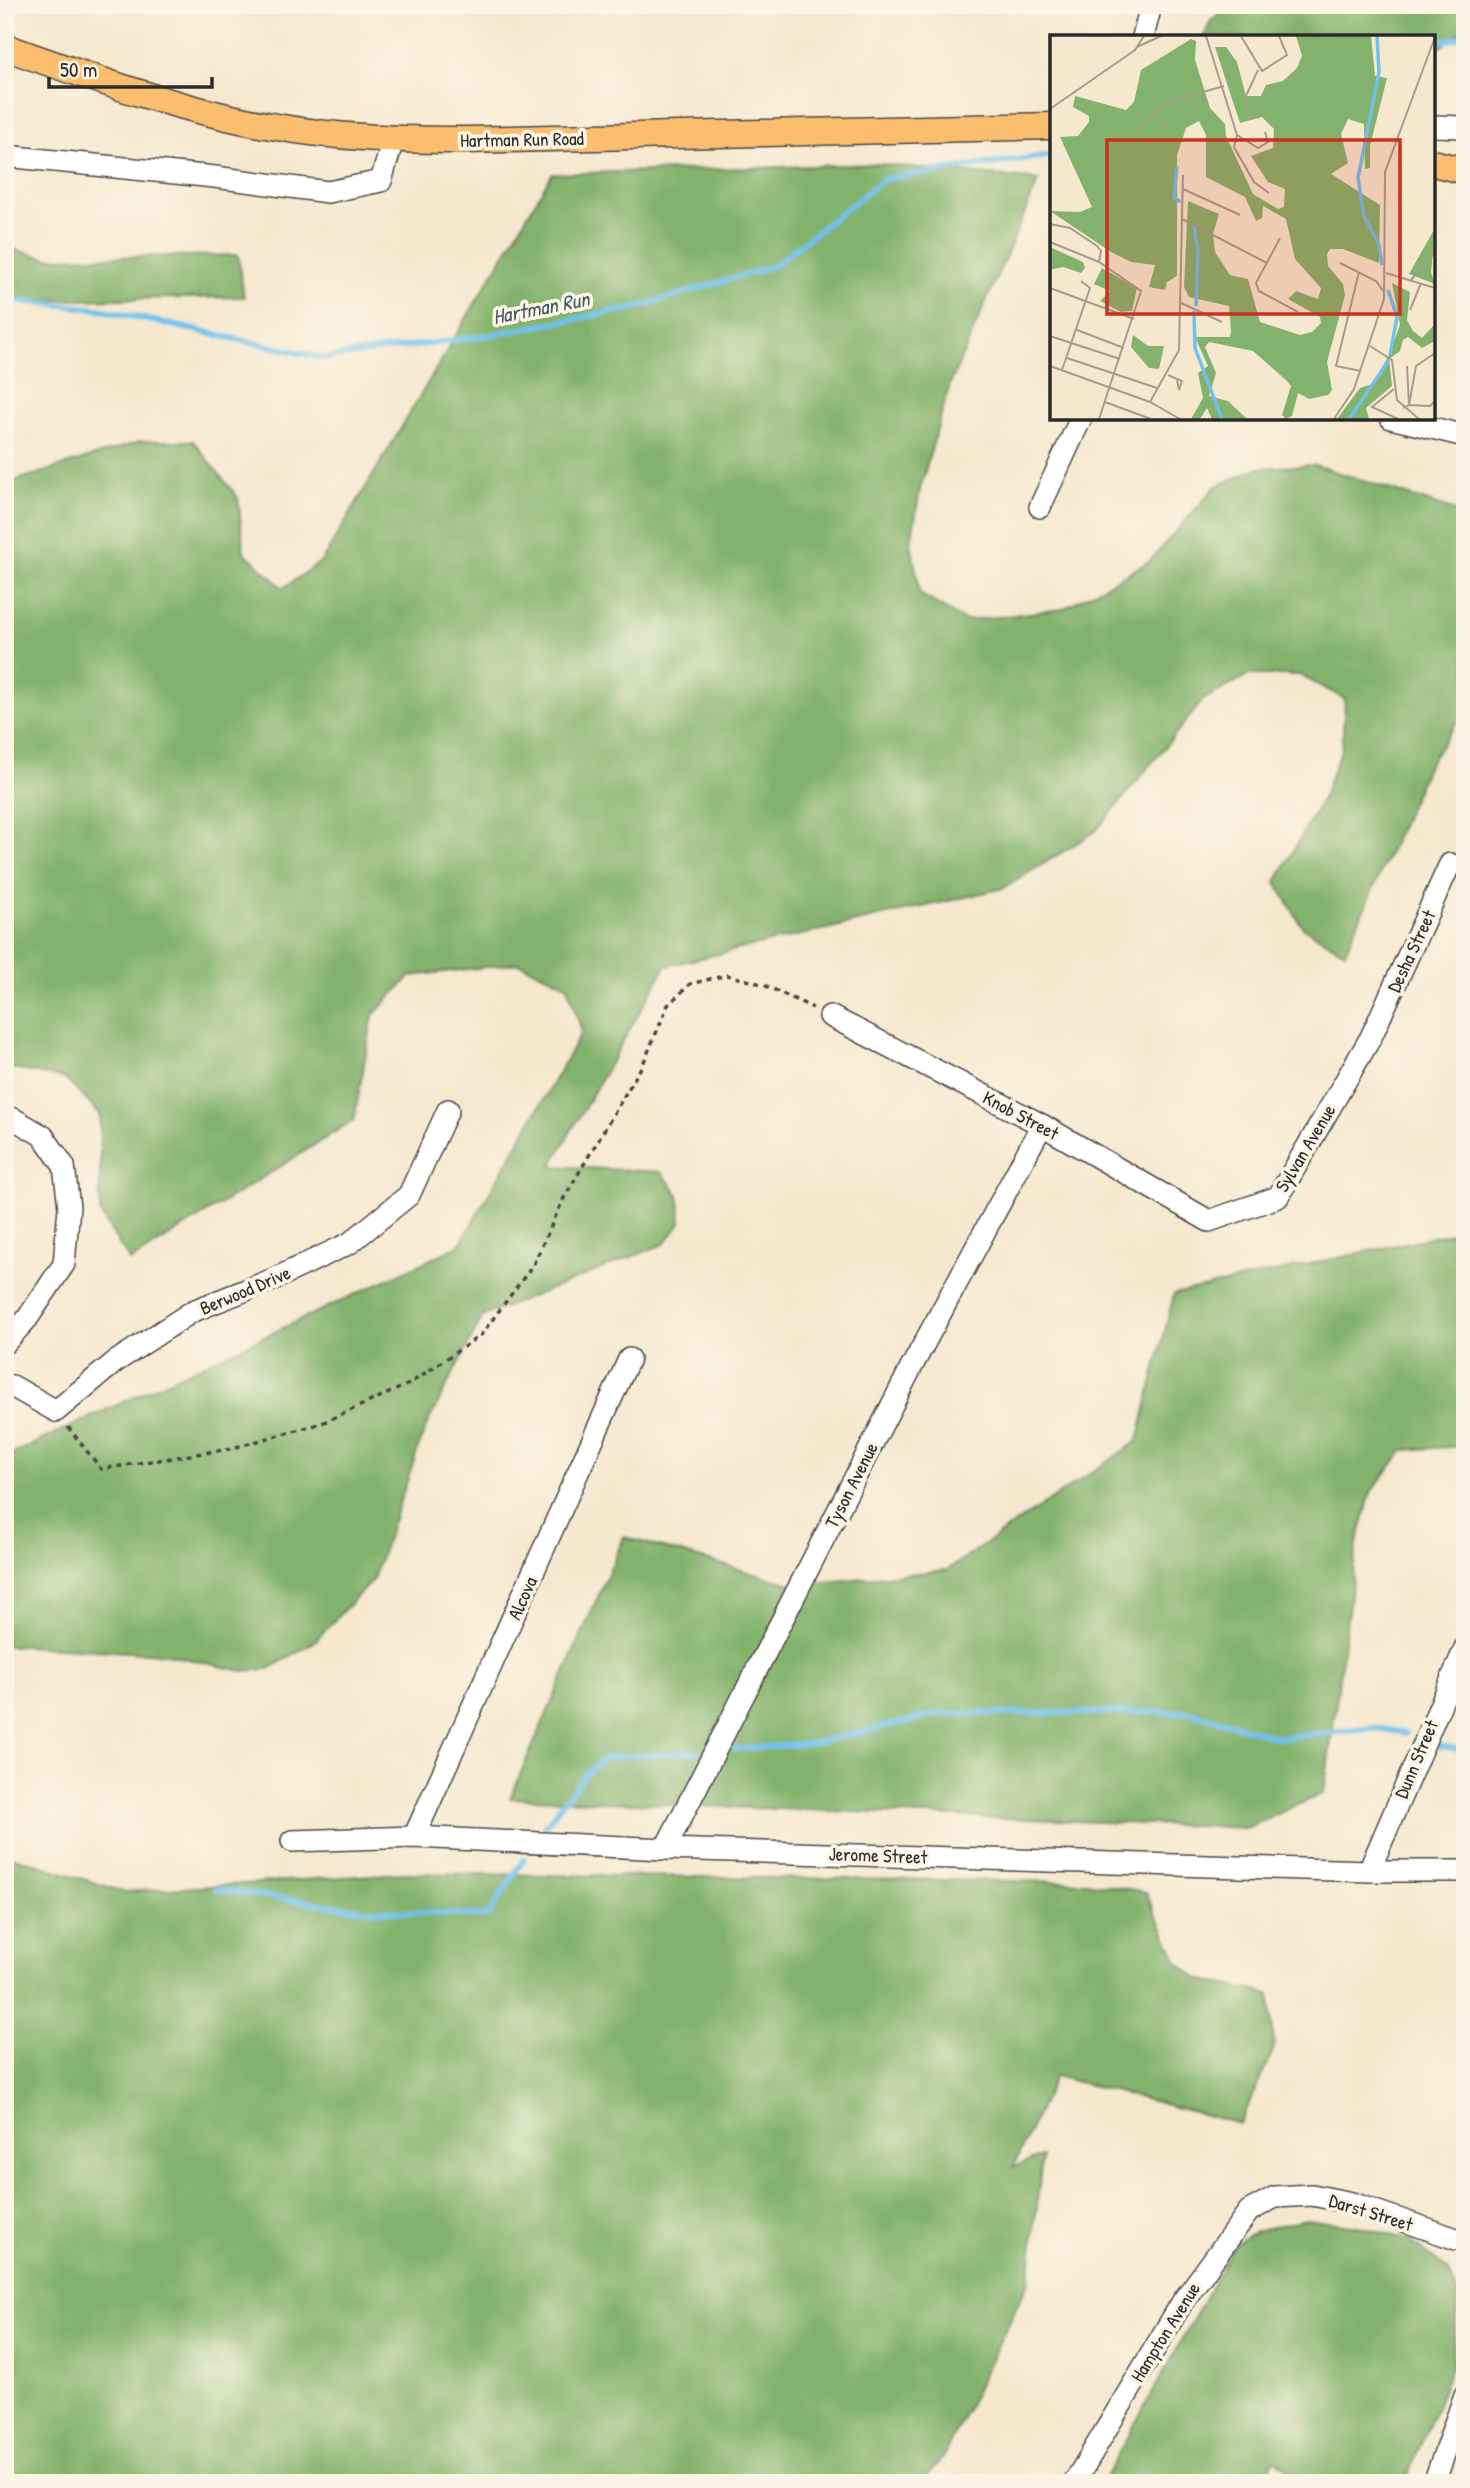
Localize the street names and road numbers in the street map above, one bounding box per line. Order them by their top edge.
street label: Hartman Run Road [460,125,585,153]
street label: Desha Street [1381,905,1442,996]
street label: Knob Street [978,1084,1064,1146]
street label: Sylvan Avenue [1269,1099,1342,1197]
street label: Berwood Drive [196,1259,295,1321]
street label: Tyson Avenue [818,1437,884,1532]
street label: Alcova [501,1572,543,1624]
street label: Dunn Street [1388,1716,1444,1802]
street label: Jerome Street [828,1840,928,1870]
street label: Darst Street [1326,2187,1416,2237]
street label: Hampton Avenue [1124,2277,1206,2387]

